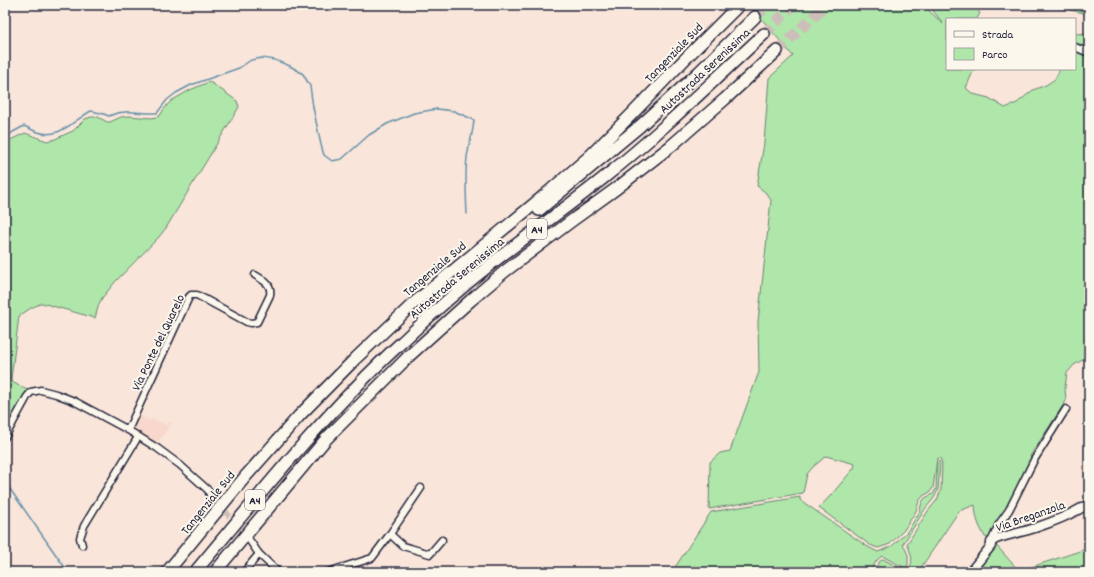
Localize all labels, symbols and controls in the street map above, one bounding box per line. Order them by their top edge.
legend [946,18,1076,70]
street label: Tangenziale Sud [641,19,709,88]
street label: Autostrada Serenissima [656,24,756,119]
text: Strada [982,27,1013,44]
text: Parco [982,47,1008,64]
road number: A4 [527,219,547,239]
street label: Autostrada Serenissima [406,233,510,324]
street label: Tangenziale Sud [400,238,471,302]
street label: Via Ponte del Quarelo [128,291,191,395]
street label: Tangenziale Sud [177,468,241,540]
road number: A4 [245,490,265,510]
street label: Via Breganzola [994,496,1069,538]

